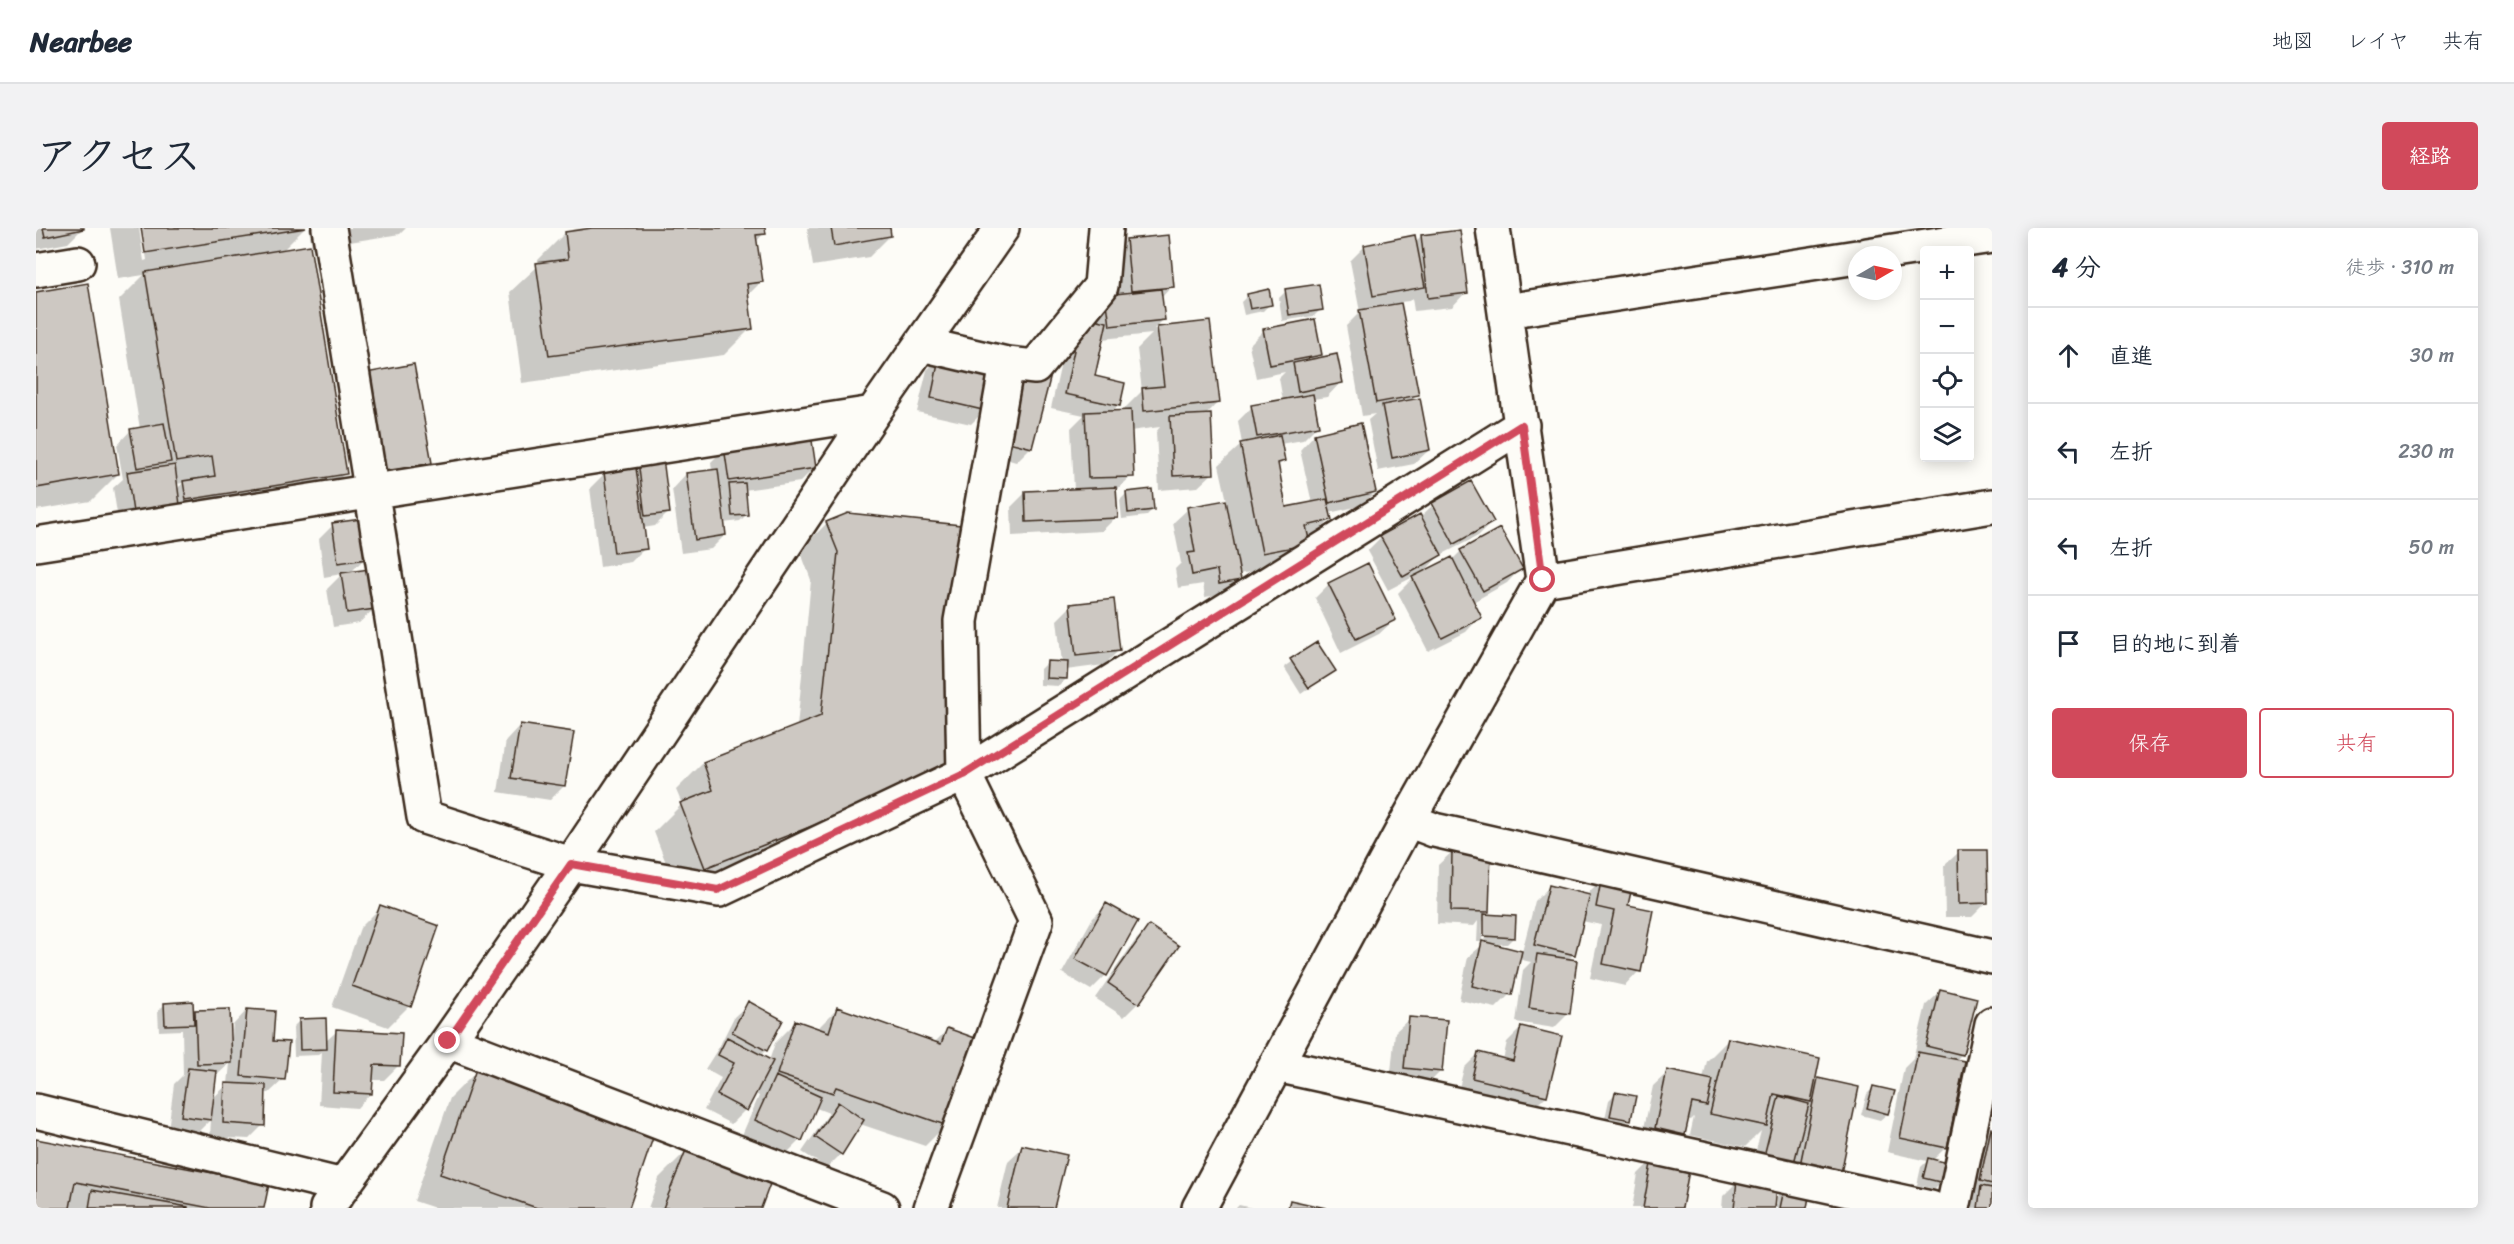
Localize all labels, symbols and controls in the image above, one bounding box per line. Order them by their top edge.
text: Nearbee [30,17,132,66]
text: 地図 [2272,22,2314,60]
text: レイヤ [2347,22,2409,60]
text: 共有 [2442,22,2484,60]
text: アクセス [36,119,201,193]
button: 経路 [2382,122,2478,190]
text: 4 分 [2052,244,2101,290]
north arrow [1848,246,1902,300]
map controls [1920,246,1974,462]
button: + [1920,246,1974,300]
text: 徒歩 · 310 m [2345,250,2454,285]
button: − [1920,300,1974,354]
text: 直進 [2109,336,2153,375]
text: 30 m [2410,338,2454,373]
icon: ahead [2052,339,2085,372]
button: locate [1920,354,1974,408]
button: layers [1920,408,1974,462]
text: 左折 [2109,432,2153,471]
text: 230 m [2398,434,2454,469]
icon: left [2052,435,2085,468]
text: 左折 [2109,528,2153,567]
text: 50 m [2409,530,2454,565]
icon: left [2052,531,2085,564]
route start [1529,566,1555,592]
text: 目的地に到着 [2109,624,2241,663]
icon: arrive [2052,627,2085,660]
button: 保存 [2052,708,2247,778]
button: 共有 [2259,708,2454,778]
route end [434,1027,460,1053]

